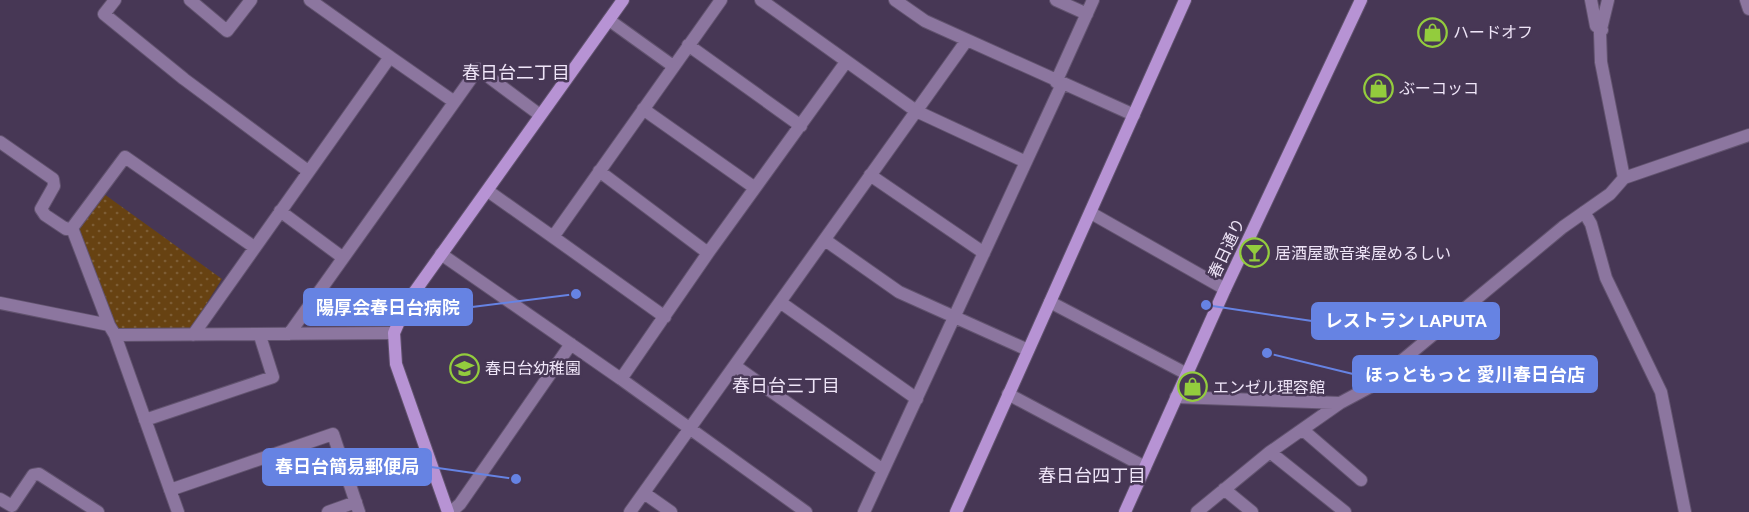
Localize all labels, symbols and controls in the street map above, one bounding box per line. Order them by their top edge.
shop icon: ハードオフ [1416,16,1448,48]
place label: ハードオフ [1453,22,1533,43]
district label: 春日台二丁目 [462,61,570,85]
shop icon: ぶーコッコ [1362,72,1394,104]
place label: ぶーコッコ [1399,78,1479,99]
street label: 春日通り [1203,215,1249,282]
bar icon: 居酒屋歌音楽屋めるしい [1238,237,1270,269]
place label: 居酒屋歌音楽屋めるしい [1275,243,1451,264]
callout: 陽厚会春日台病院 [304,289,472,325]
text: 陽厚会春日台病院 [316,296,460,320]
callout: レストラン LAPUTA [1312,303,1499,339]
text: レストラン LAPUTA [1325,309,1488,333]
school or university icon: 春日台幼稚園 [448,352,480,384]
callout: ほっともっと 愛川春日台店 [1353,356,1597,392]
place label: 春日台幼稚園 [485,358,581,379]
text: ほっともっと 愛川春日台店 [1365,363,1585,387]
shop icon: エンゼル理容館 [1176,371,1208,403]
district label: 春日台三丁目 [732,374,840,398]
place label: エンゼル理容館 [1213,377,1325,398]
callout: 春日台簡易郵便局 [263,449,431,485]
text: 春日台簡易郵便局 [275,455,419,479]
district label: 春日台四丁目 [1038,464,1146,488]

